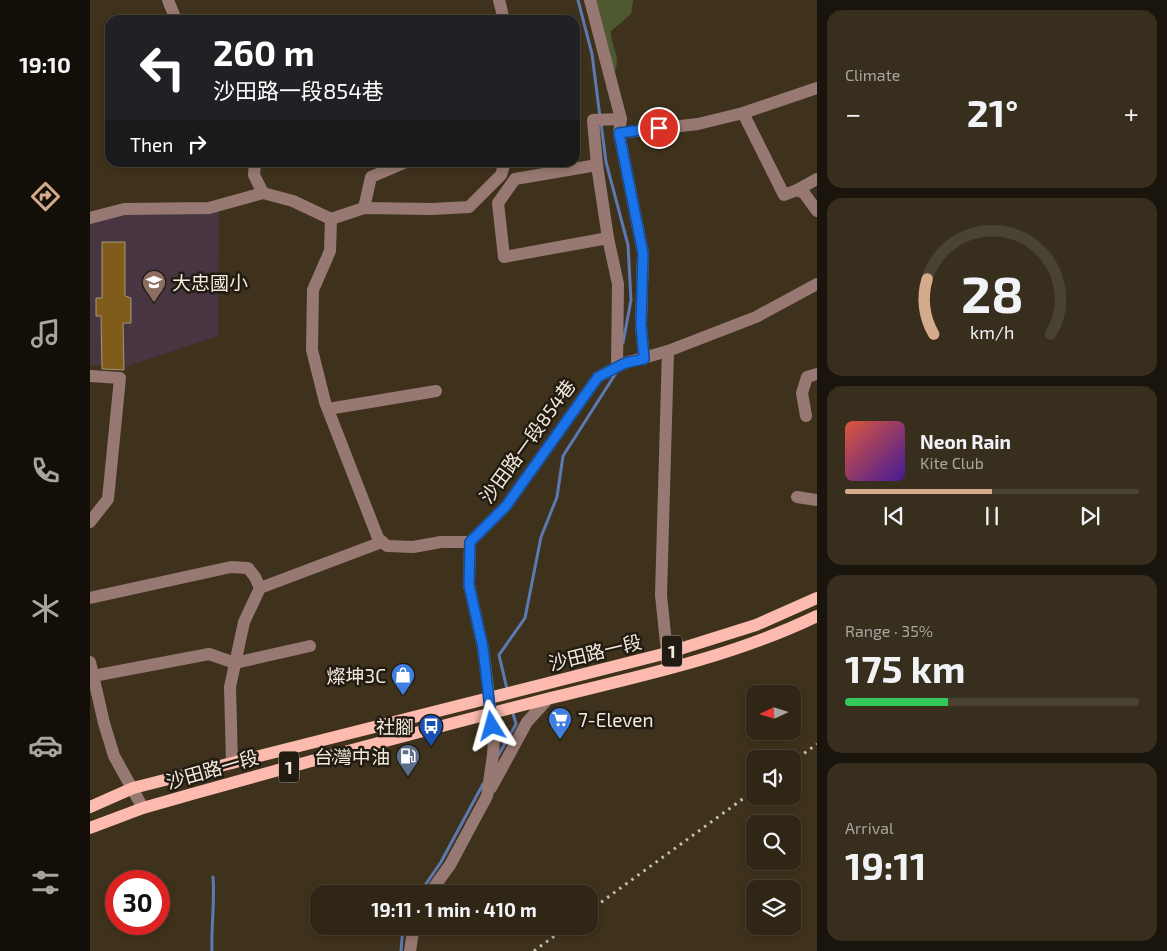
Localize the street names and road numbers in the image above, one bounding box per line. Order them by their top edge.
street label: 沙田路一段854巷 [474,375,580,507]
street label: 沙田路一段 [546,629,644,675]
road number: 1 [662,636,682,666]
street label: 沙田路一段 [163,745,261,793]
road number: 1 [279,752,299,782]

